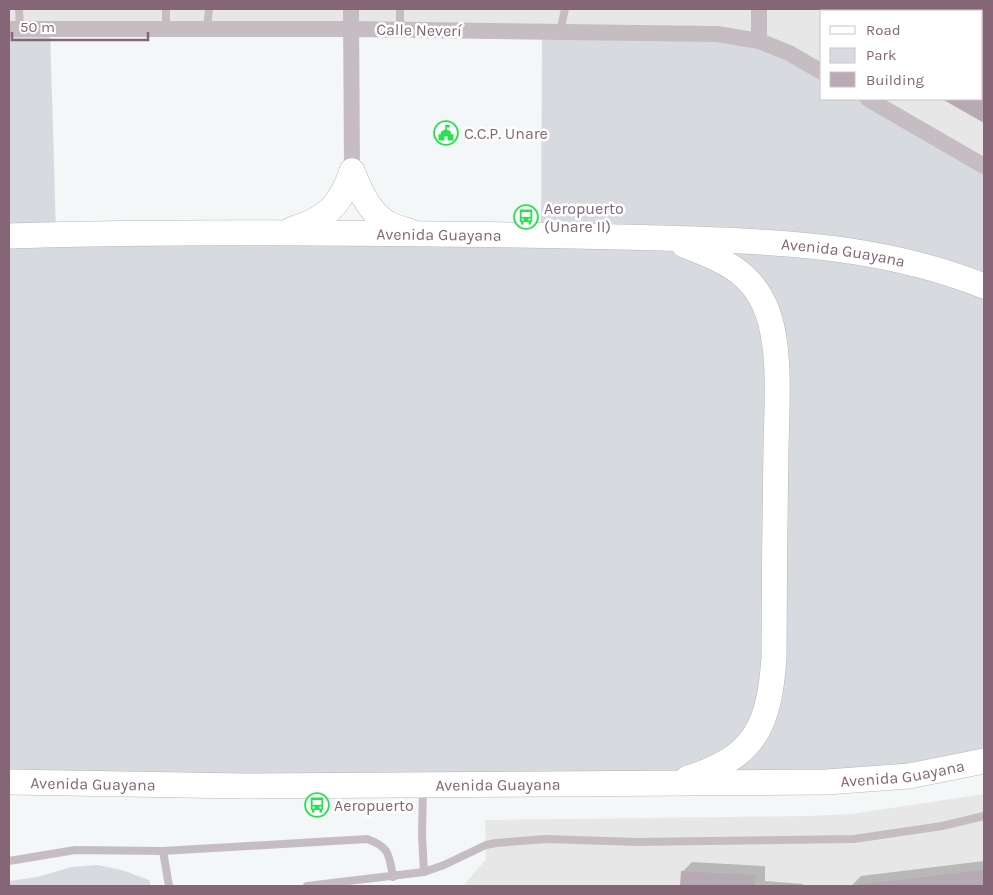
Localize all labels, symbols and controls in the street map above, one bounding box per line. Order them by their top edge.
scale bar [12,10,149,42]
legend [820,10,983,100]
text: 50 m [20,18,55,36]
street label: Calle Neverí [376,20,462,40]
text: Road [866,21,901,39]
text: Park [866,46,896,64]
text: Building [866,71,924,89]
public building icon: C.C.P. Unare [433,120,459,146]
place label: C.C.P. Unare [464,124,548,143]
place label: Aeropuerto (Unare II) [544,199,624,236]
bus stop icon: Aeropuerto (Unare II) [513,204,539,230]
street label: Avenida Guayana [376,224,502,244]
street label: Avenida Guayana [780,234,907,271]
street label: Avenida Guayana [840,756,966,791]
street label: Avenida Guayana [30,773,156,794]
street label: Avenida Guayana [435,774,561,794]
bus stop icon: Aeropuerto [304,792,330,818]
place label: Aeropuerto [334,796,414,815]

